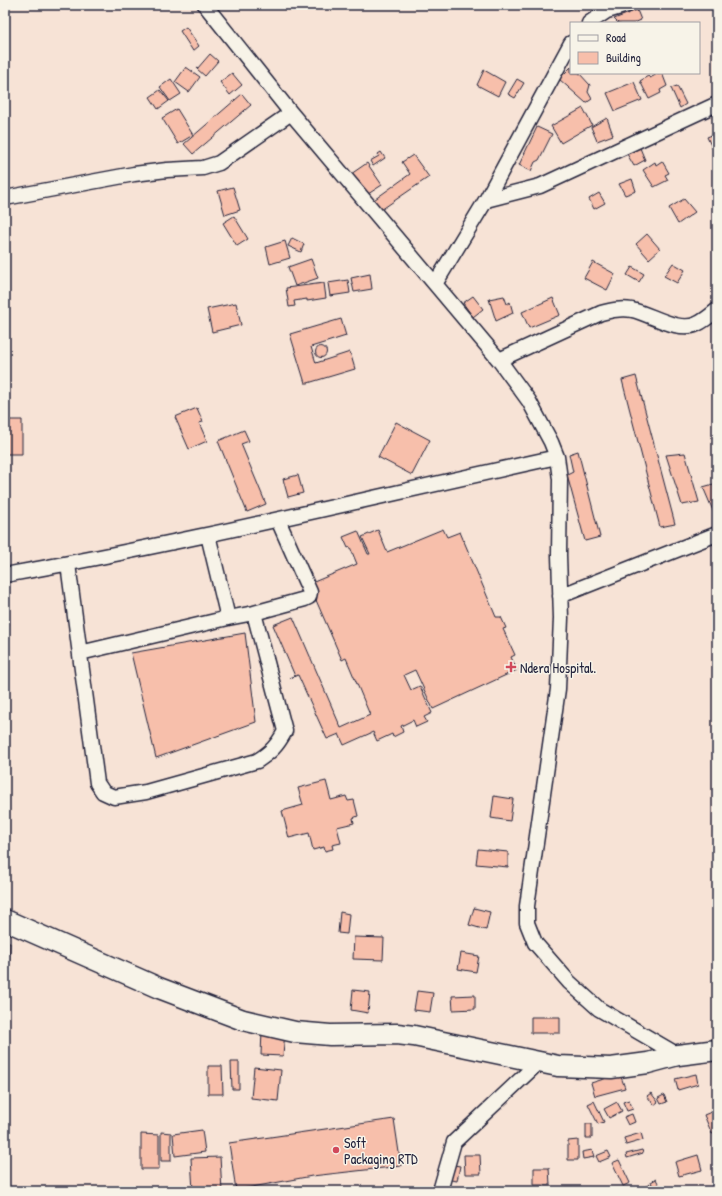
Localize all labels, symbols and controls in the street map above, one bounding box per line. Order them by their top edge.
legend [570,22,700,74]
text: Road [606,29,626,46]
text: Building [606,49,641,66]
place label: Ndera Hospital. [520,658,596,678]
marker: Ndera Hospital. [505,661,517,673]
place label: Soft Packaging RTD [344,1133,418,1169]
marker: Soft Packaging RTD [331,1145,341,1155]

